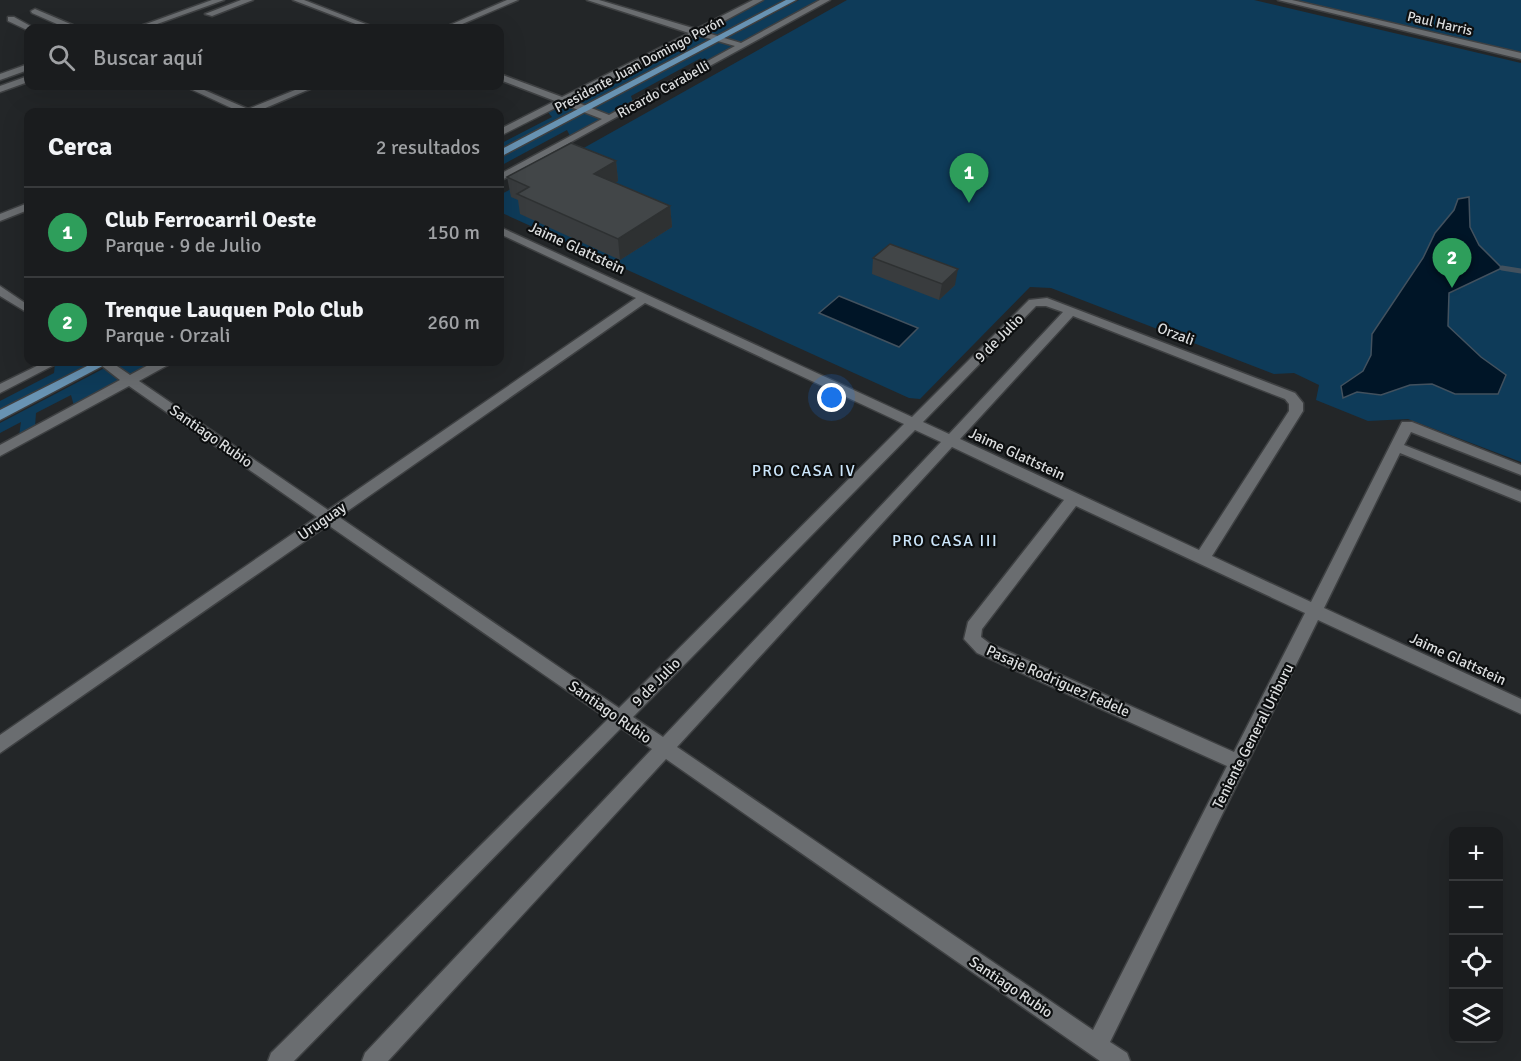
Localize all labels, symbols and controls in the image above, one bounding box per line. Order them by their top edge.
street label: Paul Harris [1406,8,1474,39]
street label: Presidente Juan Domingo Perón [552,12,727,116]
search box [24,24,504,90]
icon: search [45,41,78,74]
text: Buscar aquí [93,44,203,71]
street label: Ricardo Carabelli [614,57,712,122]
text: Cerca [48,131,112,163]
text: 2 resultados [376,135,480,160]
pin: 1 [950,154,988,203]
text: Club Ferrocarril Oeste [105,206,317,233]
street label: Jaime Glattstein [526,218,628,278]
text: 1 [62,220,73,245]
text: 150 m [427,220,480,245]
text: Parque · 9 de Julio [105,233,261,258]
pin: 2 [1432,238,1472,288]
text: Trenque Lauquen Polo Club [105,296,364,323]
text: 2 [62,310,73,335]
text: 260 m [427,310,480,335]
street label: 9 de Julio [971,310,1027,366]
street label: Orzali [1155,319,1197,349]
text: Parque · Orzali [105,323,231,348]
your location [817,383,846,412]
street label: Santiago Rubio [166,401,256,471]
street label: Jaime Glattstein [966,424,1068,484]
district label: PRO CASA IV [752,461,856,481]
street label: Uruguay [295,498,349,544]
district label: PRO CASA III [892,531,998,551]
street label: Jaime Glattstein [1407,629,1509,689]
street label: Pasaje Rodriguez Fedele [984,641,1132,721]
street label: 9 de Julio [628,654,684,710]
street label: Teniente General Uriburu [1208,660,1298,812]
street label: Santiago Rubio [565,677,655,747]
map controls [1449,827,1503,1043]
button: + [1449,827,1503,881]
button: − [1449,881,1503,935]
button: locate [1449,935,1503,989]
street label: Santiago Rubio [966,952,1056,1022]
button: layers [1449,989,1503,1043]

